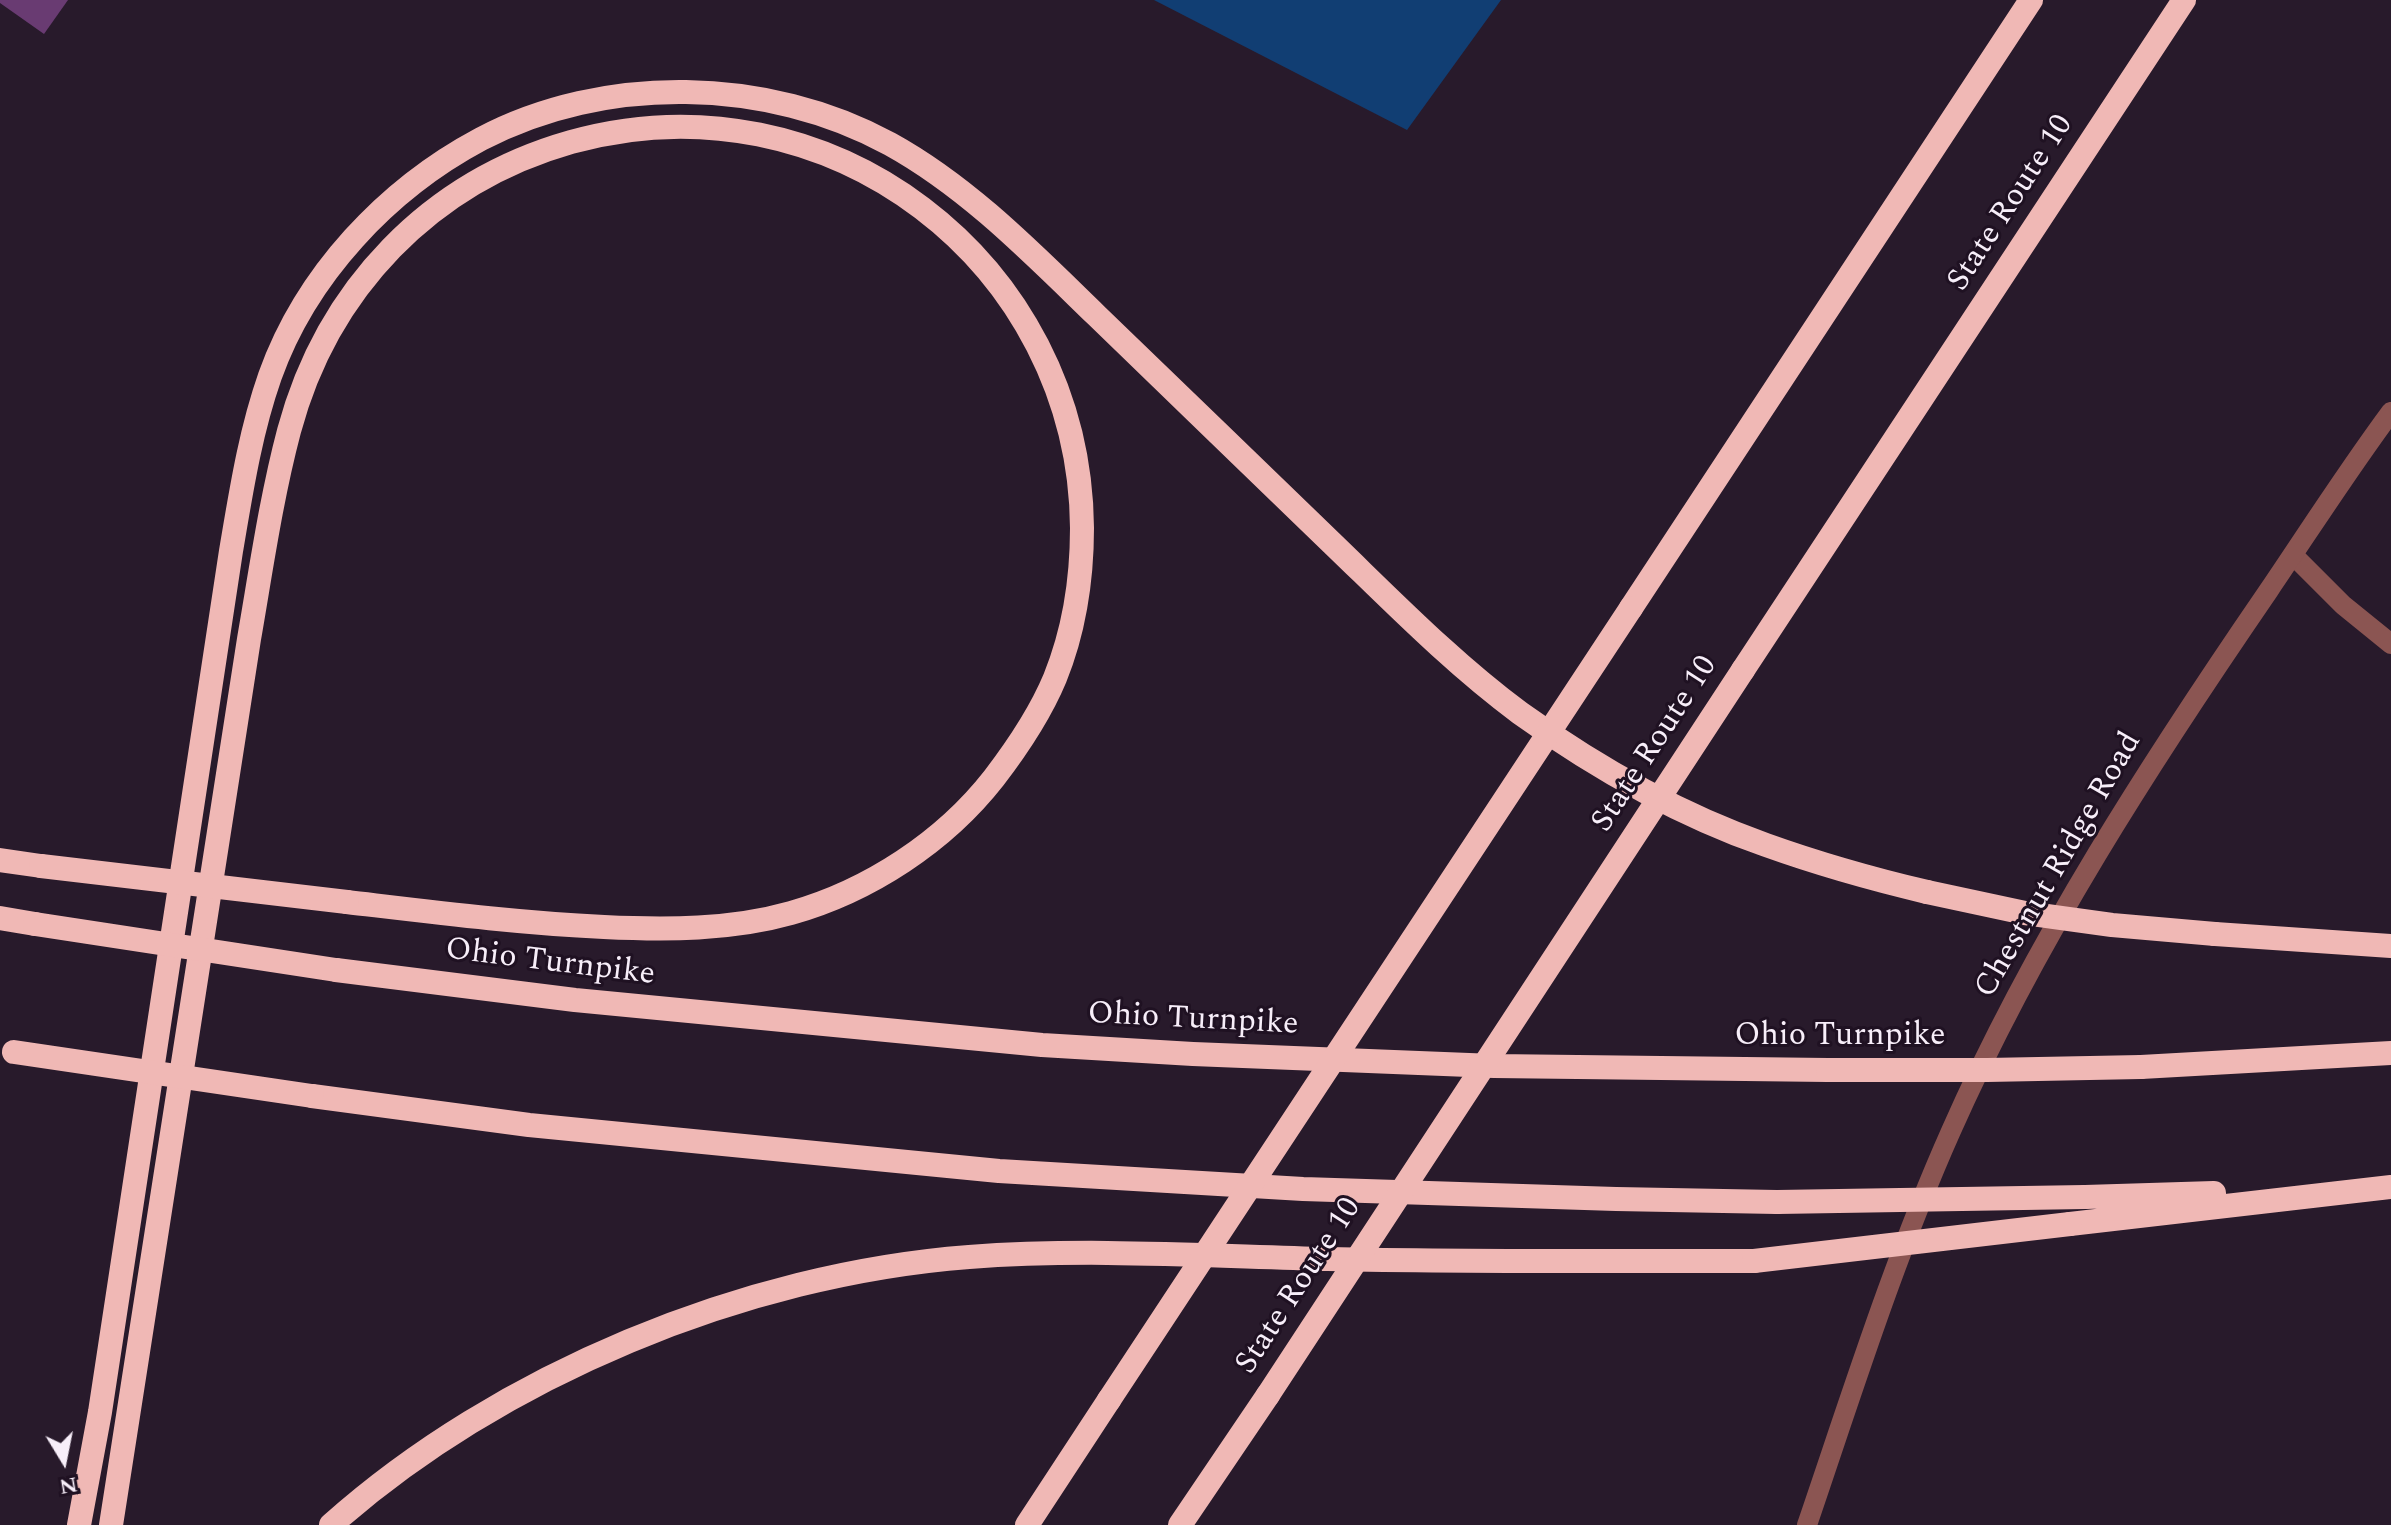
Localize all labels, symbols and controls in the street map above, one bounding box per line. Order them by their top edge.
street label: State Route 10 [1941,109,2083,299]
street label: State Route 10 [1585,650,1727,840]
street label: Chestnut Ridge Road [1968,726,2152,1006]
street label: Ohio Turnpike [443,932,657,996]
street label: Ohio Turnpike [1087,996,1299,1046]
street label: Ohio Turnpike [1735,1019,1945,1057]
street label: State Route 10 [1229,1192,1371,1382]
north arrow [24,1421,104,1501]
text: N [57,1467,80,1503]

